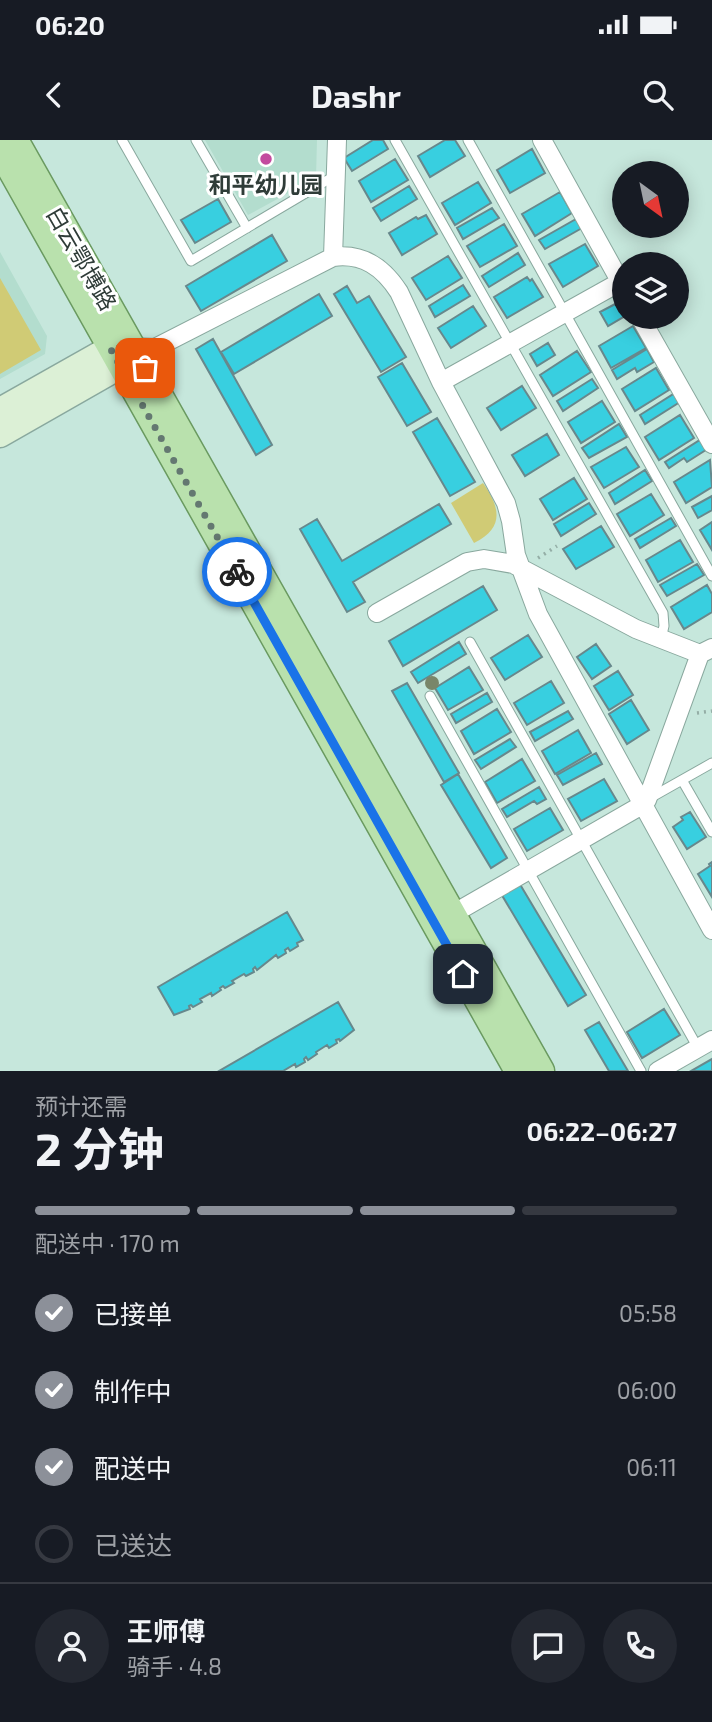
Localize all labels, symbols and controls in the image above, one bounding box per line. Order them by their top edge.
text: 06:20 [35,9,105,40]
icon: back [35,76,73,114]
text: Dashr [311,76,401,114]
icon: search [639,76,677,114]
marker: 和平幼儿园 [258,151,274,167]
north arrow [612,161,690,238]
map controls [612,161,689,329]
place label: 和平幼儿园 [209,170,324,198]
street label: 白云鄂博路 [41,201,123,315]
button: layers [612,252,689,329]
pin [115,338,175,398]
icon: bag [126,349,164,387]
courier [202,537,272,607]
icon: bike [218,553,256,591]
pin [433,944,493,1004]
icon: home [444,955,482,993]
text: 预计还需 [35,1092,127,1120]
text: 06:22–06:27 [527,1115,677,1146]
text: 2 分钟 [35,1120,164,1175]
text: 配送中 · 170 m [35,1229,180,1257]
icon: check [35,1294,73,1332]
text: 已接单 [94,1298,172,1329]
text: 05:58 [619,1299,677,1327]
icon: check [35,1371,73,1409]
text: 制作中 [94,1375,172,1406]
text: 06:00 [617,1376,677,1404]
icon: check [35,1448,73,1486]
text: 配送中 [94,1452,172,1483]
text: 06:11 [626,1453,677,1481]
text: 已送达 [94,1529,172,1560]
button: person [35,1609,109,1683]
button: chat [511,1609,585,1683]
button: phone [603,1609,677,1683]
text: 王师傅 [127,1615,205,1646]
text: 骑手 · 4.8 [127,1652,222,1680]

